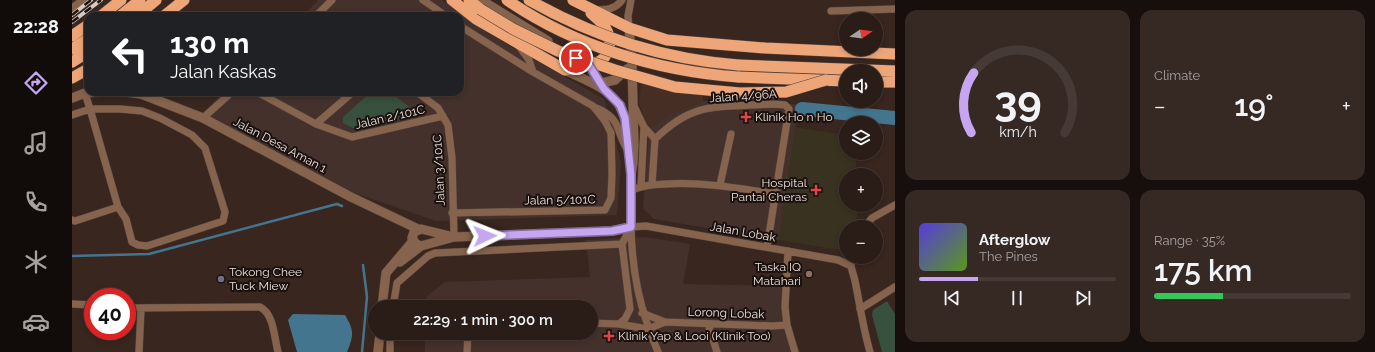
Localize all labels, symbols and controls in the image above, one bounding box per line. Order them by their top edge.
north arrow [839,12,883,56]
map controls [839,12,883,264]
text: 22:28 [13,16,59,37]
text: 130 m [170,27,249,60]
icon: left [104,28,156,80]
pin [559,41,593,75]
icon: arrive [565,47,587,69]
text: Jalan Kaskas [170,61,276,82]
button: sound [839,64,883,108]
text: Climate [1154,68,1200,83]
icon: directions [22,69,50,97]
text: 39 [994,77,1041,126]
street label: Jalan 4/96A [709,87,777,105]
text: 19° [1234,88,1273,123]
text: − [1154,93,1166,119]
text: + [1342,93,1351,119]
street label: Jalan 2/101C [354,102,426,132]
place label: Klinik Ho n Ho [755,110,833,124]
marker: Klinik Ho n Ho [740,111,752,123]
street label: Jalan Desa Aman 1 [231,115,329,175]
button: layers [839,116,883,160]
text: km/h [999,124,1036,140]
icon: music [22,129,50,157]
street label: Jalan 3/101C [430,134,448,206]
button: + [839,168,883,212]
place label: Hospital Pantai Cheras [731,176,808,204]
marker: Hospital Pantai Cheras [810,184,822,196]
icon: phone [22,188,50,216]
street label: Jalan 5/101C [524,192,596,208]
position arrow [464,215,506,257]
street label: Jalan Lobak [709,219,778,245]
button: − [839,220,883,264]
text: Afterglow [979,231,1050,249]
text: Range · 35% [1154,233,1225,248]
icon: climate [22,248,50,276]
text: The Pines [979,249,1038,264]
text: 175 km [1154,253,1252,288]
place label: Taska IQ Matahari [753,260,801,288]
place label: Tokong Chee Tuck Miew [229,265,302,293]
marker: Taska IQ Matahari [804,269,814,279]
marker: Tokong Chee Tuck Miew [216,274,226,284]
icon: previous [941,287,963,309]
icon: pause [1006,287,1028,309]
icon: next [1072,287,1094,309]
speed limit sign: 40 [84,288,136,340]
street label: Lorong Lobak [687,305,765,321]
icon: car [22,308,50,336]
text: 22:29 · 1 min · 300 m [413,311,553,329]
place label: Klinik Yap & Looi (Klinik Too) [618,329,771,343]
marker: Klinik Yap & Looi (Klinik Too) [603,330,615,342]

